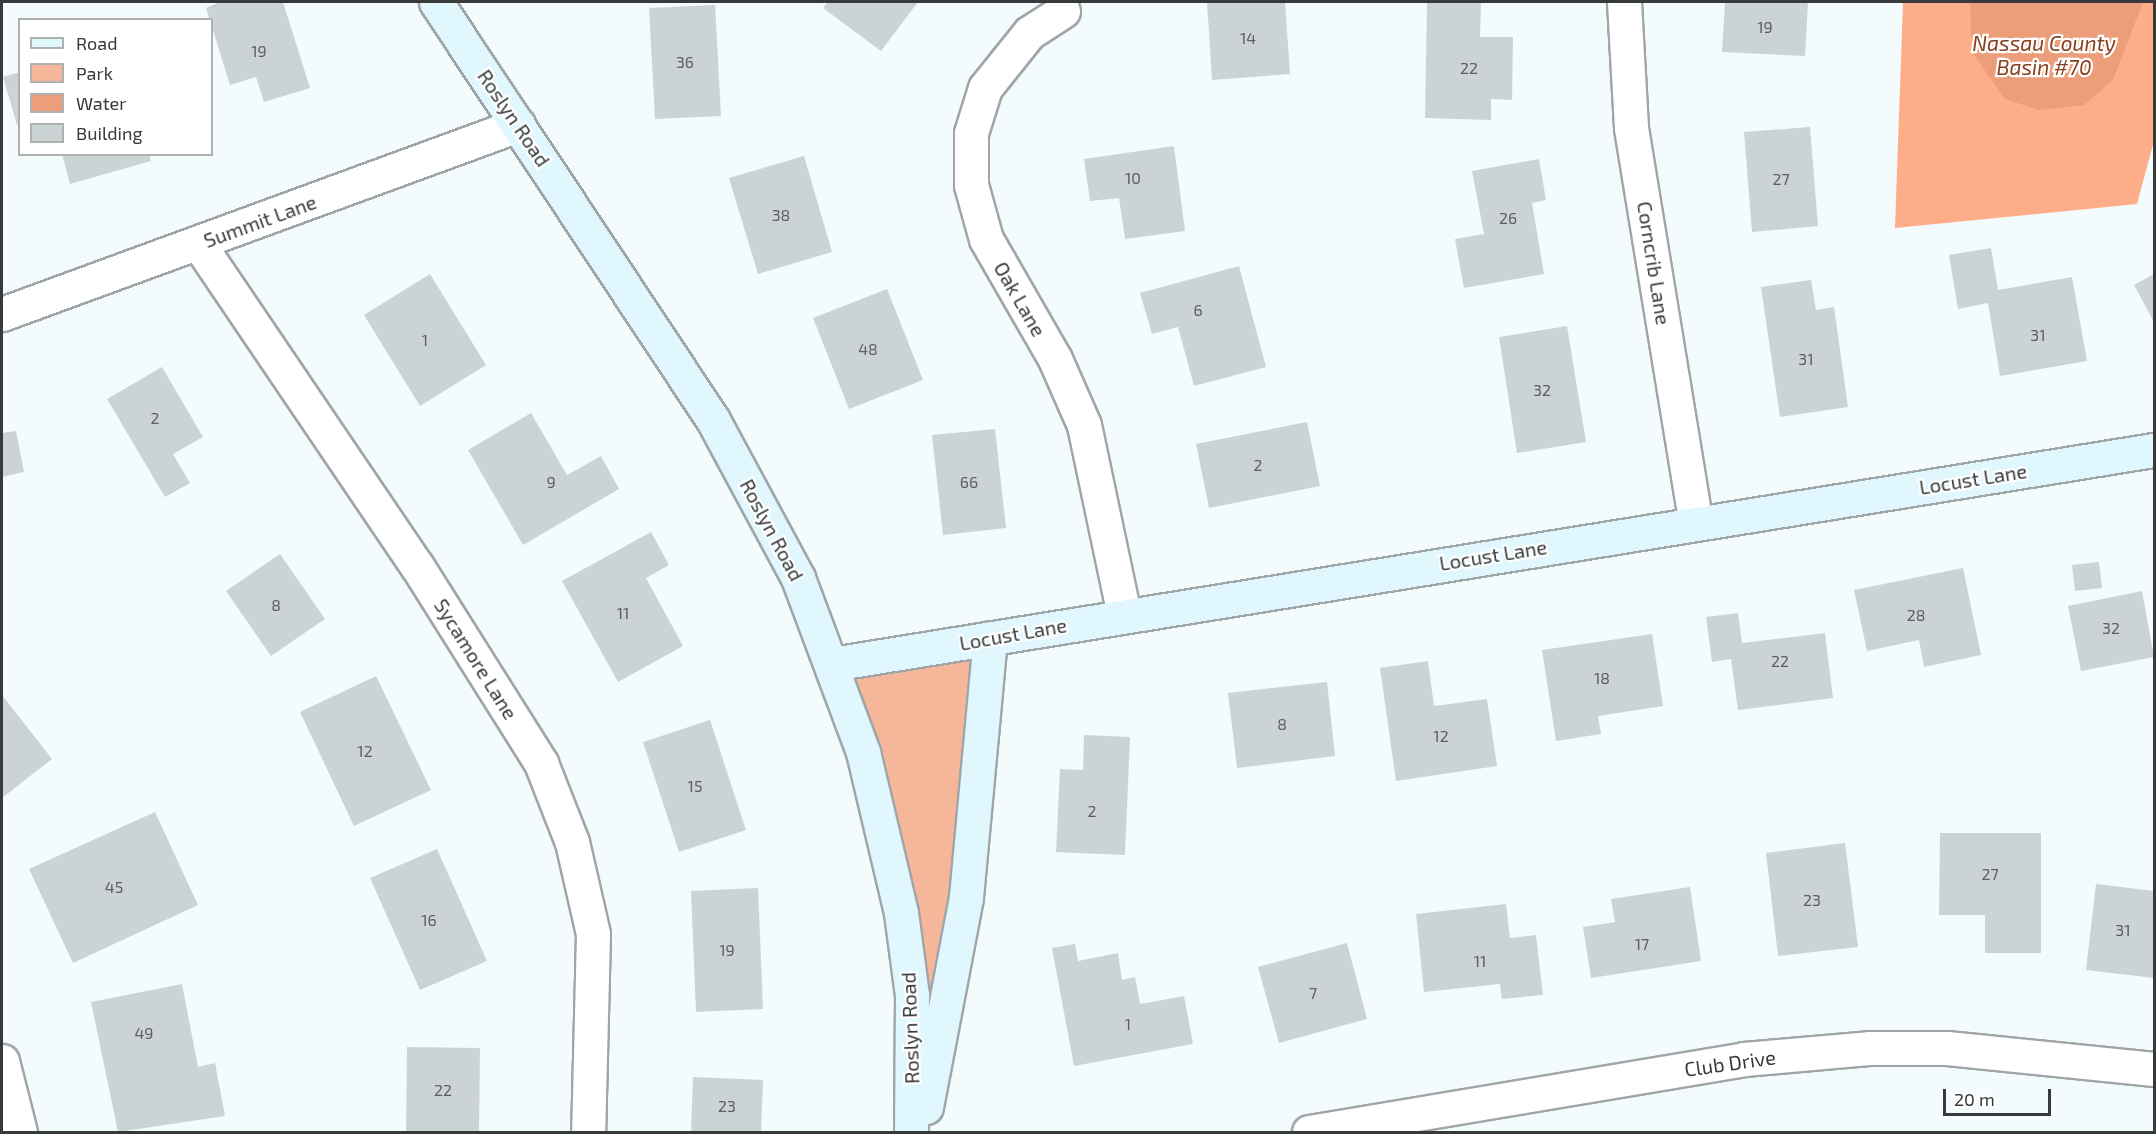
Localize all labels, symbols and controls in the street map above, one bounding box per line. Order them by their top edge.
house number: 19 [1757,17,1773,37]
legend [18,18,213,156]
house number: 14 [1240,28,1256,48]
water label: Nassau County Basin #70 [1972,30,2116,80]
text: Road [76,32,117,54]
house number: 19 [251,41,267,61]
house number: 36 [676,52,694,72]
house number: 22 [1460,58,1478,78]
text: Park [76,62,113,84]
street label: Roslyn Road [473,65,555,171]
text: Water [76,92,126,114]
text: Building [76,122,143,144]
house number: 10 [1125,168,1141,188]
house number: 27 [1772,169,1790,189]
street label: Summit Lane [200,189,320,253]
street label: Corncrib Lane [1632,200,1676,326]
house number: 38 [772,205,790,225]
house number: 26 [1499,208,1517,228]
street label: Oak Lane [989,257,1051,341]
house number: 6 [1193,300,1203,320]
house number: 31 [2030,325,2046,345]
house number: 1 [422,330,428,350]
house number: 48 [858,339,878,359]
house number: 31 [1798,349,1814,369]
house number: 32 [1533,380,1551,400]
house number: 2 [151,408,159,428]
house number: 2 [1254,455,1262,475]
street label: Locust Lane [1917,459,2029,499]
house number: 9 [546,472,556,492]
house number: 66 [960,472,978,492]
street label: Roslyn Road [735,475,809,585]
street label: Locust Lane [1437,535,1549,575]
street label: Sycamore Lane [429,594,523,724]
house number: 8 [271,595,281,615]
house number: 11 [617,603,629,623]
house number: 28 [1907,605,1925,625]
street label: Locust Lane [957,613,1069,655]
house number: 32 [2102,618,2120,638]
house number: 22 [1771,651,1789,671]
house number: 18 [1594,668,1610,688]
house number: 8 [1277,714,1287,734]
house number: 12 [1433,726,1449,746]
house number: 12 [357,741,373,761]
house number: 15 [688,776,702,796]
house number: 2 [1088,801,1096,821]
house number: 27 [1981,864,1999,884]
house number: 45 [105,877,123,897]
house number: 23 [1803,890,1821,910]
house number: 16 [421,910,437,930]
house number: 31 [2115,920,2131,940]
house number: 17 [1635,934,1649,954]
house number: 19 [719,940,735,960]
house number: 11 [1474,951,1486,971]
street label: Roslyn Road [896,972,924,1084]
house number: 7 [1309,983,1317,1003]
house number: 1 [1125,1014,1131,1034]
house number: 49 [135,1023,153,1043]
street label: Club Drive [1683,1045,1777,1081]
scale bar [1946,1077,2054,1115]
house number: 22 [434,1080,452,1100]
text: 20 m [1954,1088,1995,1110]
house number: 23 [718,1096,736,1116]

